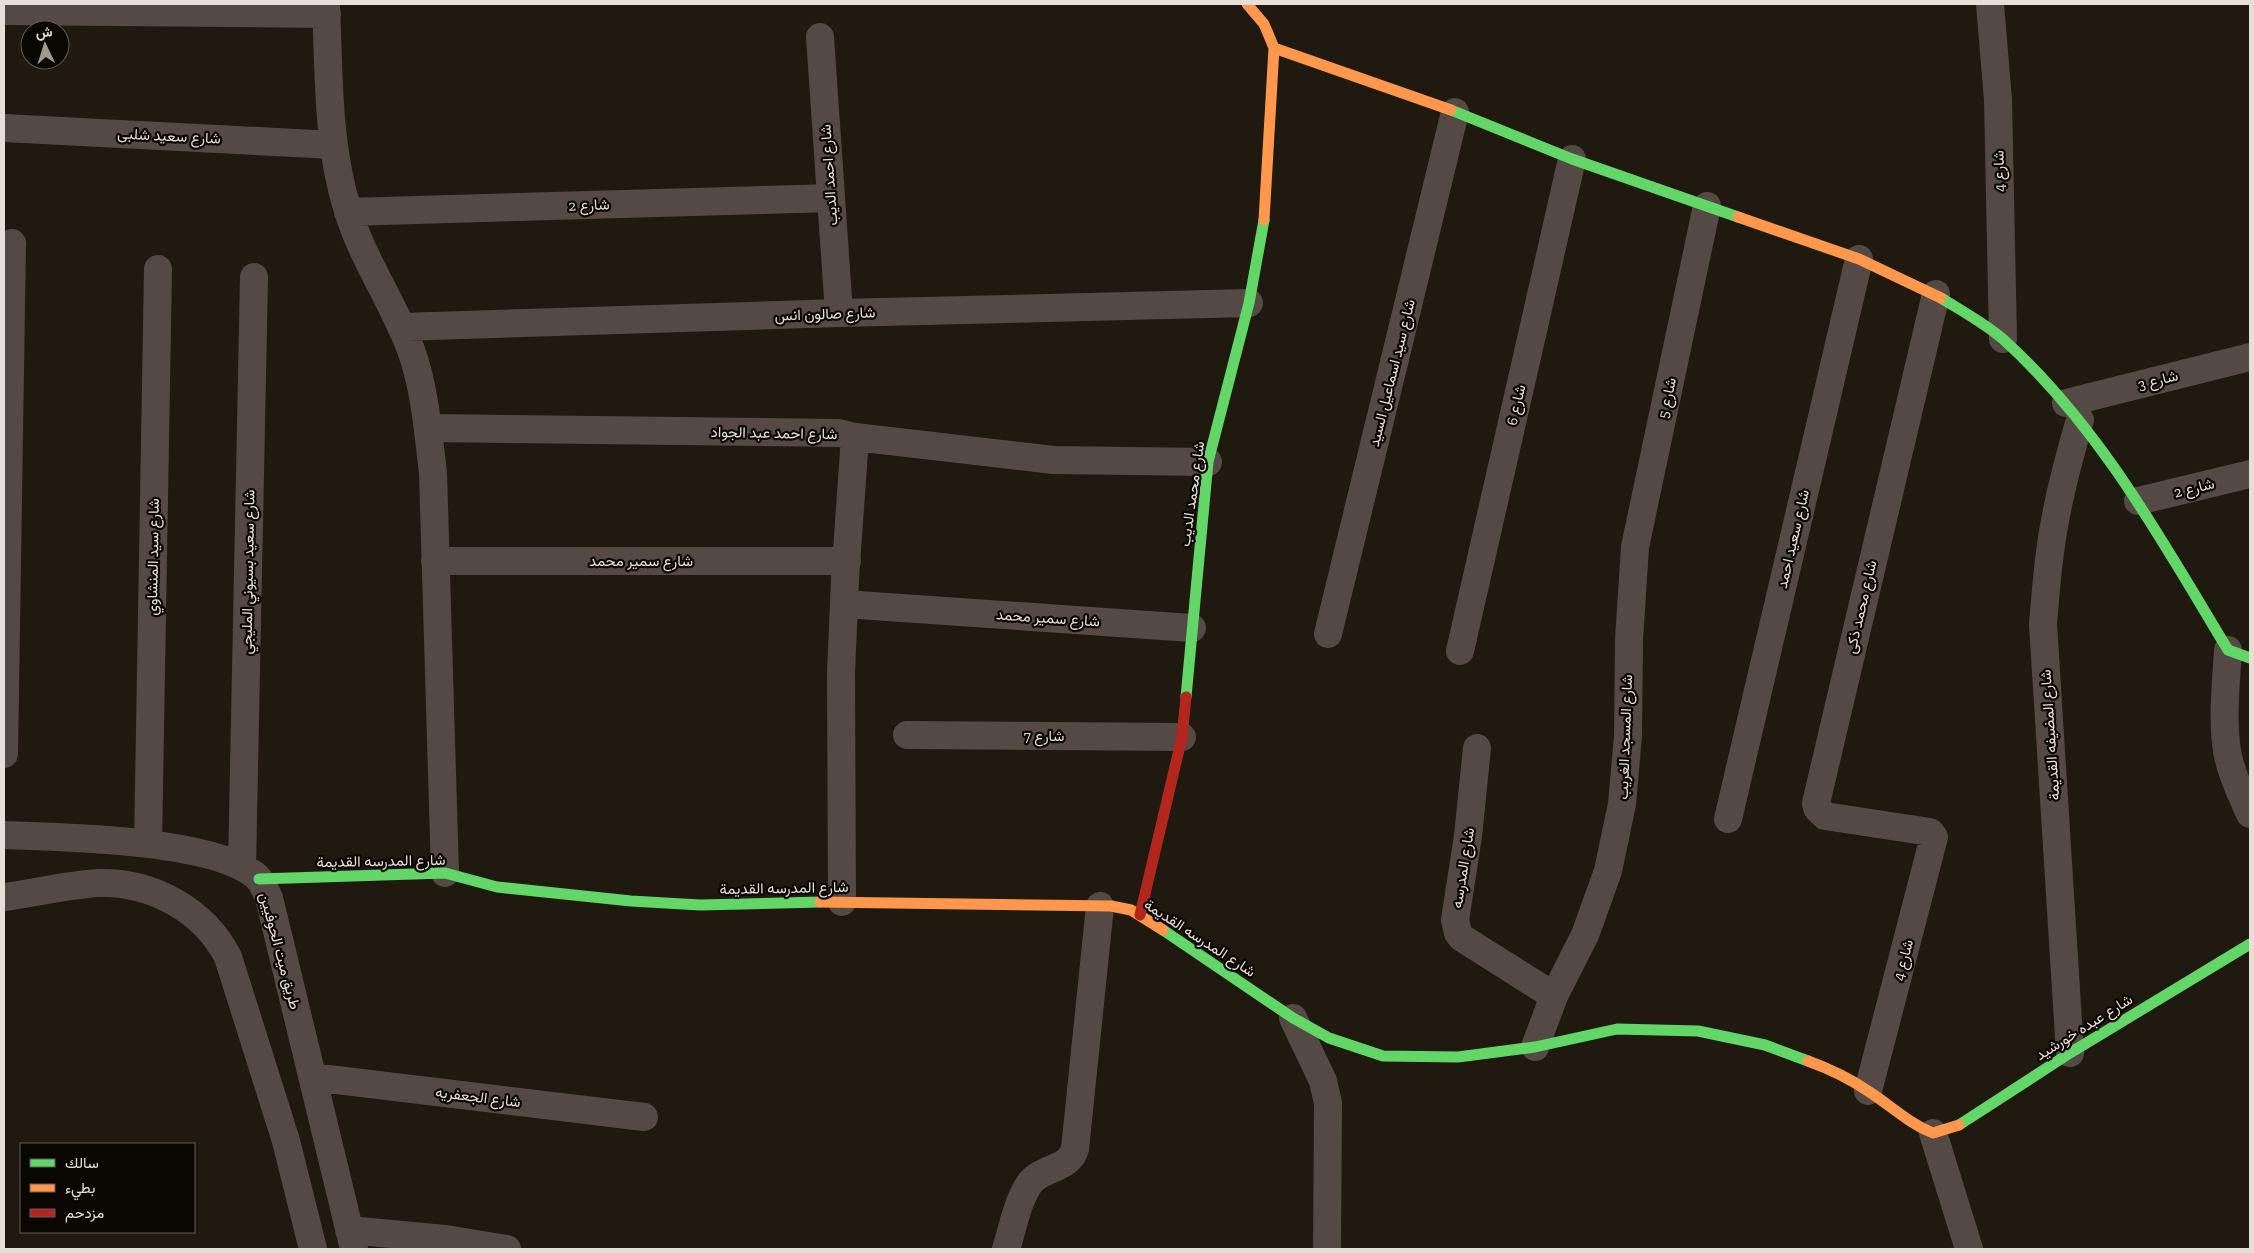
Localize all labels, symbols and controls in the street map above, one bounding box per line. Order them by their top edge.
north arrow [20,20,70,70]
text: ش [35,23,53,42]
street label: شارع احمد الديب [816,123,844,226]
street label: شارع سعيد شلبى [117,124,221,150]
street label: شارع 4 [1990,150,2010,192]
street label: شارع 2 [568,195,610,217]
street label: شارع سيد اسماعيل السيد [1365,297,1421,449]
street label: شارع صالون انس [774,303,876,327]
street label: شارع 3 [2136,366,2181,396]
street label: شارع 5 [1654,376,1682,420]
street label: شارع 6 [1503,383,1531,428]
street label: شارع احمد عبد الجواد [710,423,838,445]
street label: شارع محمد الديب [1176,440,1210,548]
street label: شارع 2 [2172,474,2217,504]
street label: شارع سعيد احمد [1773,488,1815,591]
street label: شارع سعيد بسيوني المليجي [238,489,262,655]
street label: شارع سيد المنشاوي [143,498,167,616]
street label: شارع سمير محمد [589,552,693,572]
street label: شارع محمد ذكى [1842,558,1882,656]
street label: شارع سمير محمد [995,605,1101,633]
street label: شارع المضيفه القديمة [2036,669,2066,801]
street label: شارع المسجد الغريب [1614,674,1638,800]
street label: شارع 7 [1024,727,1064,747]
street label: شارع المدرسه [1448,826,1480,910]
street label: شارع المدرسه القديمة [316,851,446,873]
street label: شارع المدرسه القديمة [719,878,849,900]
street label: طريق ميت الحوفيين [255,891,304,1012]
street label: شارع المدرسه القديمة [1140,895,1259,983]
street label: شارع 4 [1889,937,1919,983]
street label: شارع عبده خورشيد [2032,990,2137,1066]
street label: شارع الجعفريه [434,1083,522,1113]
legend [20,1143,195,1233]
text: سالك [65,1154,99,1172]
text: بطيء [65,1179,95,1201]
text: مزدحم [65,1204,104,1223]

